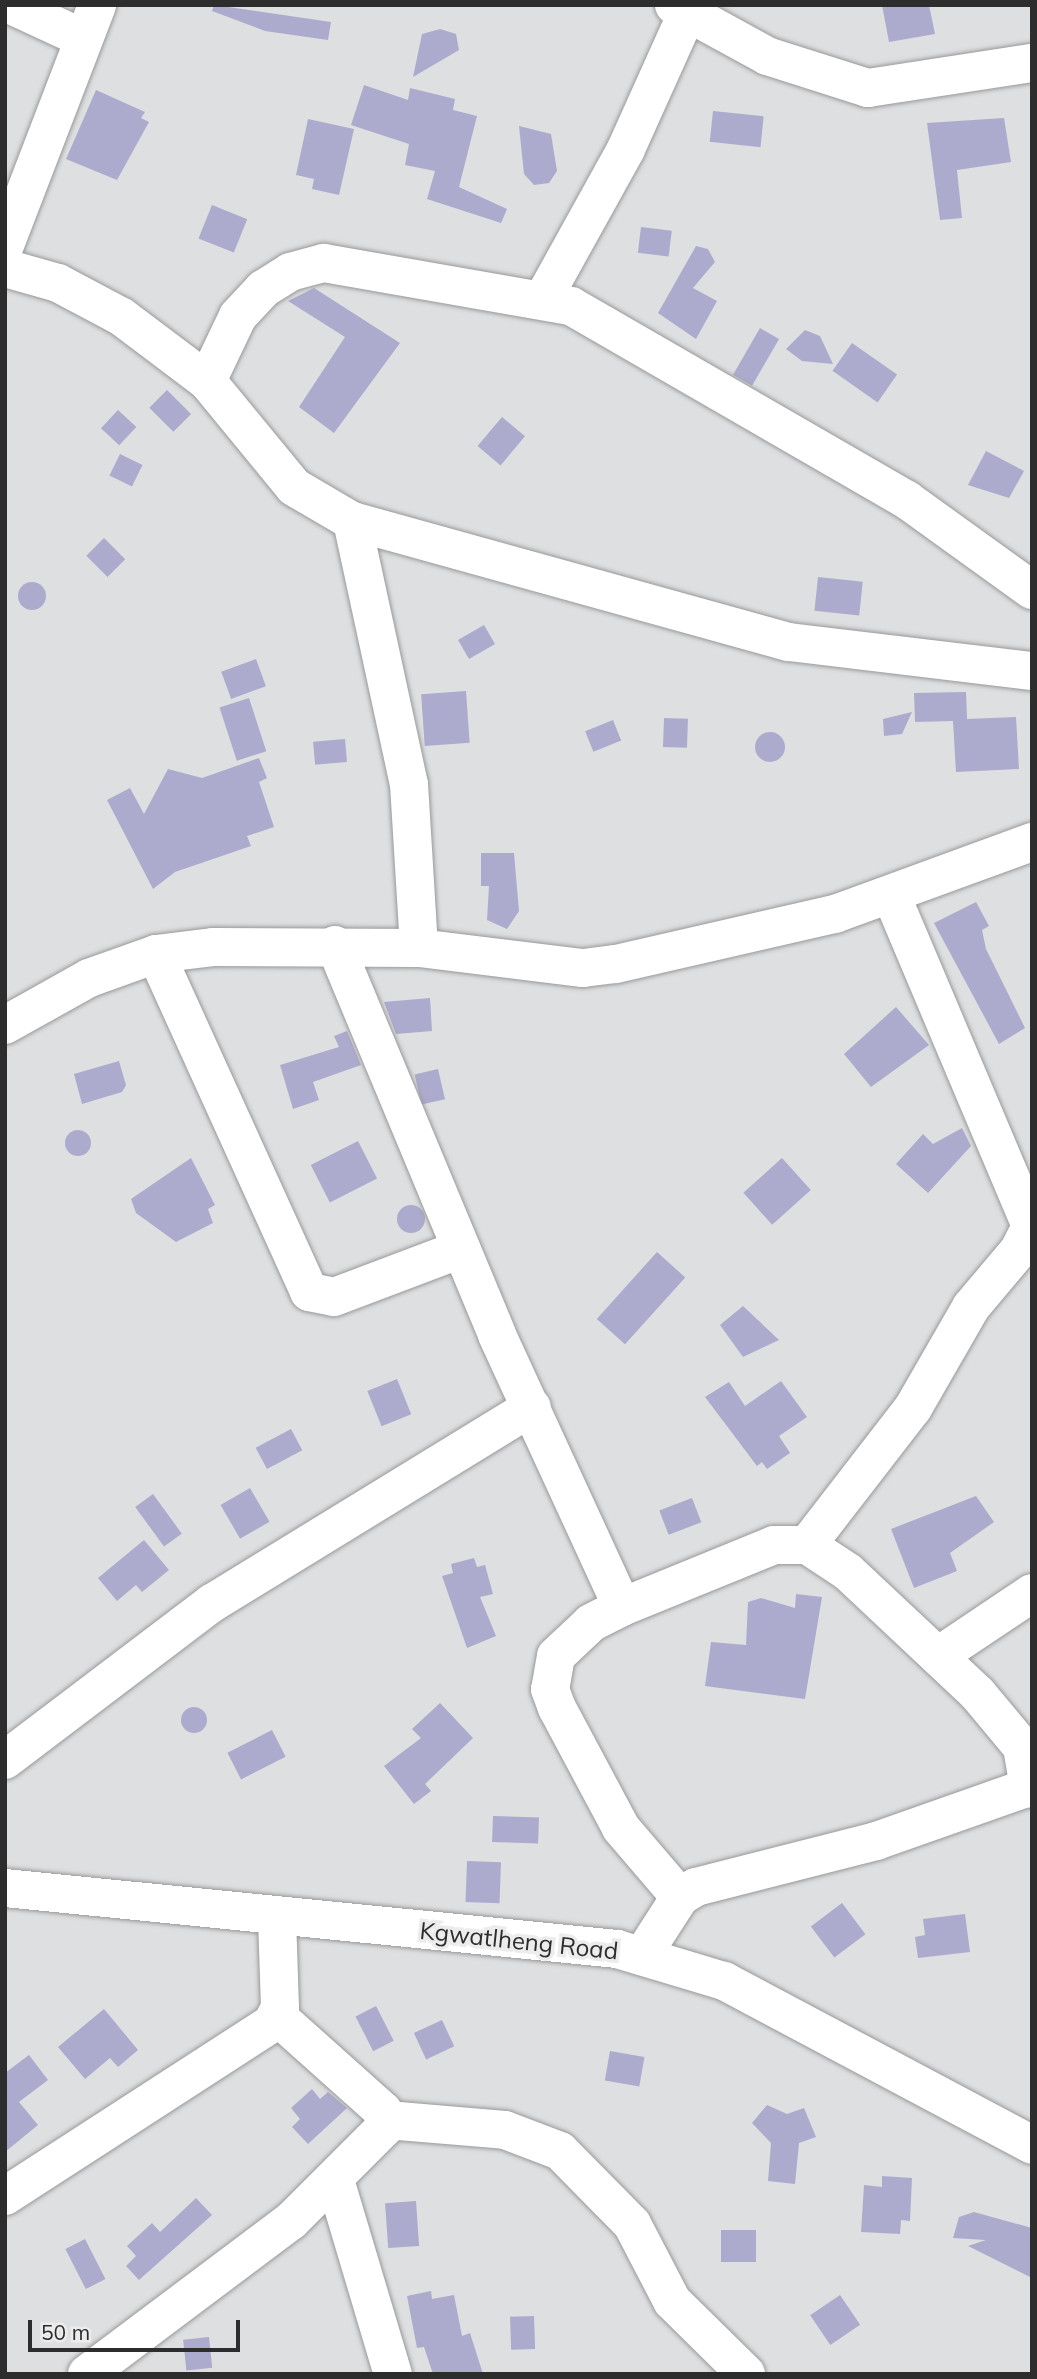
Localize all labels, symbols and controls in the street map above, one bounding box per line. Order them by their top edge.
street label: Kgwatlheng Road [418,1916,620,1966]
scale bar [32,2306,243,2350]
text: 50 m [41,2319,90,2345]

